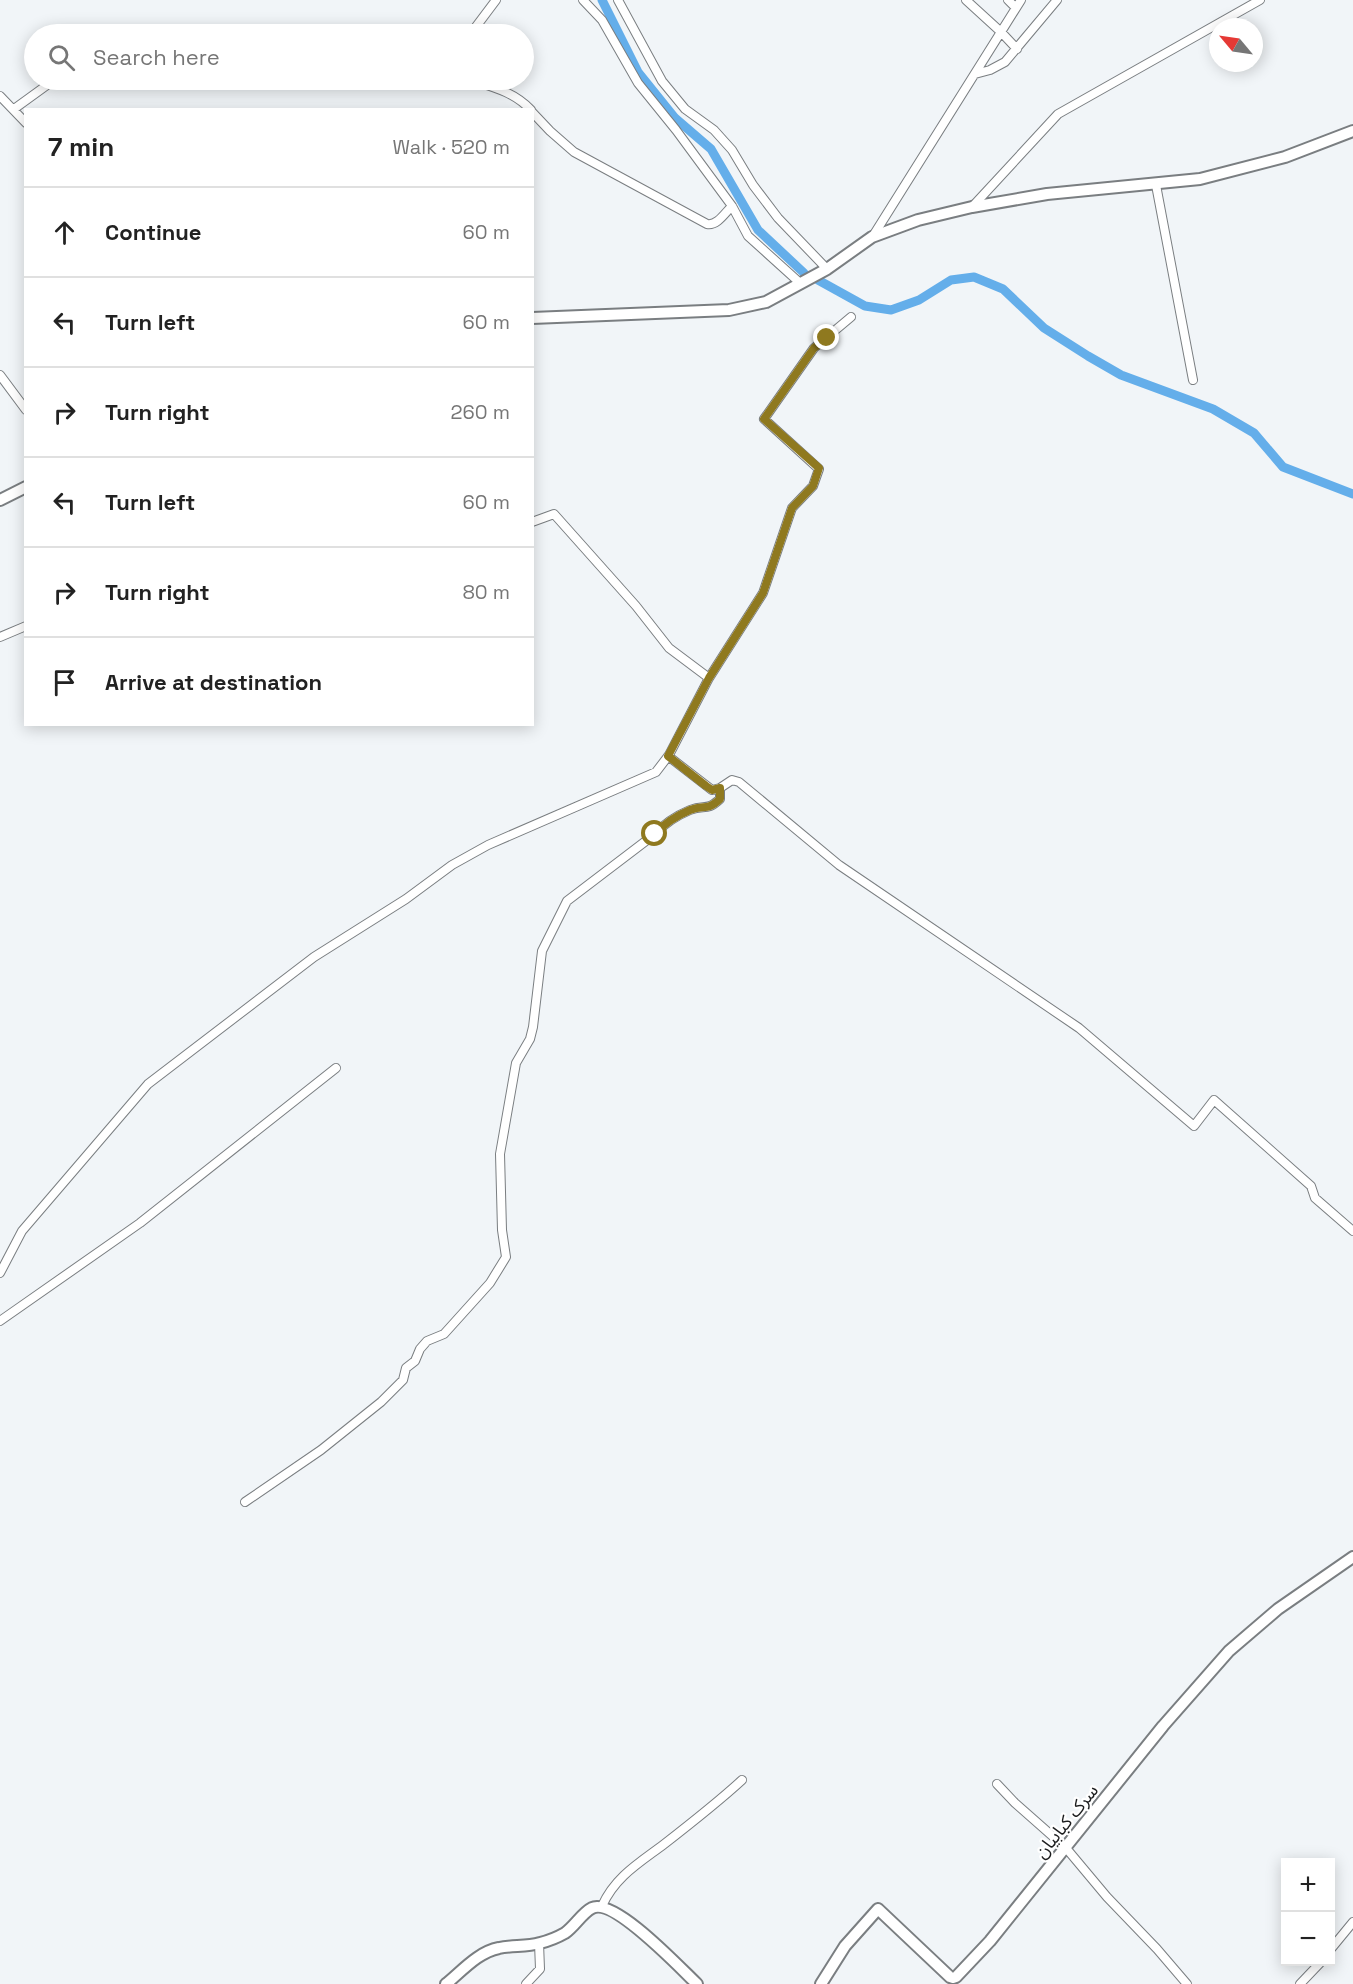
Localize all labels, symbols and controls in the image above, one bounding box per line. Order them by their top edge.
north arrow [1209,18,1263,72]
search box [24,24,534,90]
icon: search [45,41,78,74]
text: Search here [93,43,220,71]
text: 7 min [48,130,114,164]
text: Walk · 520 m [392,134,510,160]
icon: ahead [48,216,81,249]
text: Continue [105,218,201,246]
text: 60 m [463,219,510,245]
icon: left [48,306,81,339]
text: Turn left [105,308,195,336]
text: 60 m [463,309,510,335]
route end [813,324,839,350]
icon: right [48,396,81,429]
text: Turn right [105,398,210,426]
text: 260 m [451,399,510,425]
icon: left [48,486,81,519]
text: Turn left [105,488,195,516]
text: 60 m [463,489,510,515]
icon: right [48,576,81,609]
text: Turn right [105,578,210,606]
text: 80 m [462,579,510,605]
icon: arrive [48,666,81,699]
text: Arrive at destination [105,668,322,696]
route start [641,820,667,846]
street label: سرک کبابیان [1029,1779,1103,1863]
map controls [1281,1858,1335,1966]
button: + [1281,1858,1335,1912]
button: − [1281,1912,1335,1966]

